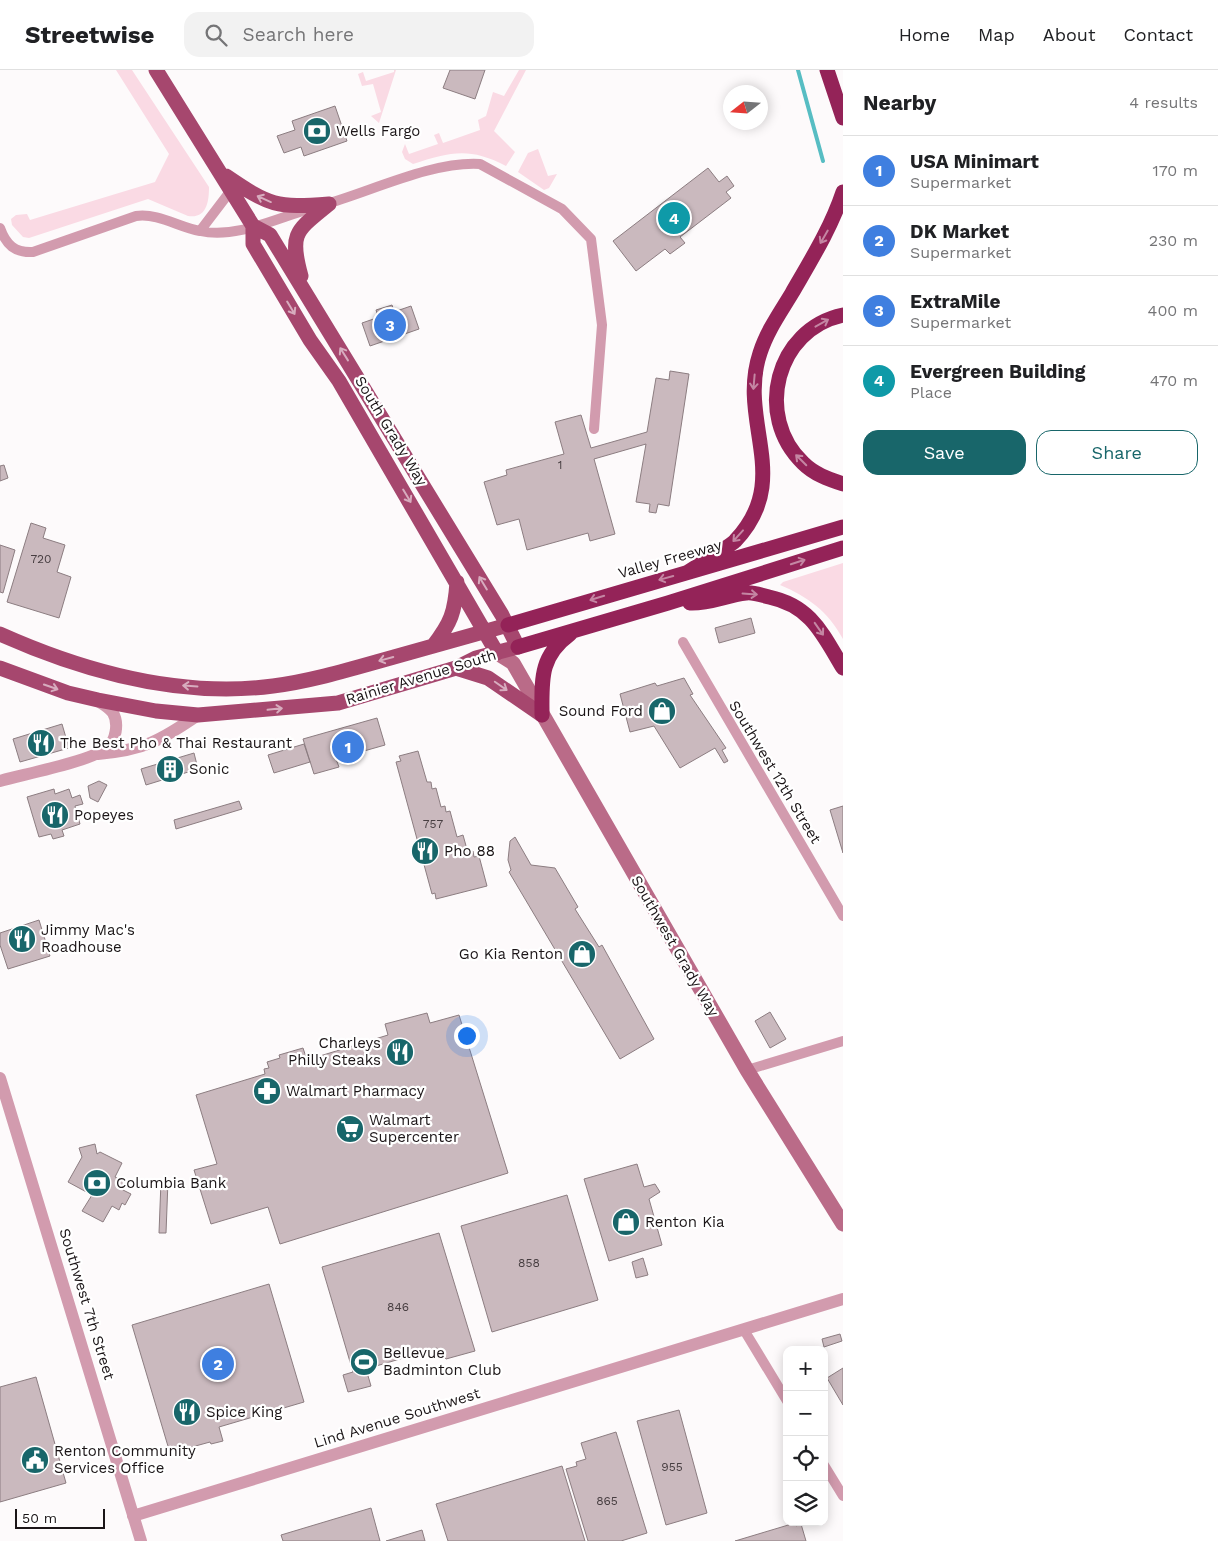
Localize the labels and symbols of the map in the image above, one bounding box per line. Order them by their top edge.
north arrow [723,85,768,130]
bank icon: Wells Fargo [302,116,332,146]
place label: Wells Fargo [336,122,420,140]
one-way arrow [257,194,272,204]
pin: 4 [658,199,690,237]
one-way arrow [819,229,829,244]
one-way arrow [287,301,297,315]
pin: 3 [374,306,406,344]
one-way arrow [814,318,829,327]
one-way arrow [339,348,349,362]
street label: South Grady Way [351,373,431,489]
one-way arrow [749,373,758,389]
one-way arrow [795,454,807,467]
house number: 1 [558,458,562,472]
one-way arrow [402,488,412,503]
one-way arrow [733,530,744,543]
street label: Valley Freeway [616,536,724,582]
house number: 720 [30,552,52,566]
one-way arrow [789,557,805,566]
one-way arrow [658,574,674,583]
one-way arrow [477,577,487,591]
one-way arrow [742,589,758,599]
one-way arrow [590,594,606,603]
one-way arrow [814,622,824,636]
street label: Rainier Avenue South [344,646,498,708]
one-way arrow [378,655,394,665]
one-way arrow [494,681,508,691]
one-way arrow [183,682,199,691]
one-way arrow [43,683,58,692]
shop icon: Sound Ford [647,696,677,726]
street label: Southwest 12th Street [725,697,825,847]
place label: Sound Ford [559,702,643,720]
one-way arrow [267,704,283,714]
restaurant icon: The Best Pho & Thai Restaurant [26,728,56,758]
pin: 1 [332,728,364,766]
place label: The Best Pho & Thai Restaurant [60,734,293,752]
building icon: Sonic [155,754,185,784]
place label: Sonic [189,760,229,778]
restaurant icon: Popeyes [40,800,70,830]
place label: Popeyes [74,806,134,824]
house number: 757 [423,817,443,831]
restaurant icon: Pho 88 [410,836,440,866]
place label: Pho 88 [444,842,495,860]
street label: Southwest Grady Way [627,872,723,1020]
place label: Jimmy Mac's Roadhouse [41,921,135,956]
restaurant icon: Jimmy Mac's Roadhouse [7,924,37,954]
shop icon: Go Kia Renton [567,939,597,969]
place label: Go Kia Renton [459,945,563,963]
your location [454,1023,480,1049]
place label: Charleys Philly Steaks [288,1034,381,1069]
restaurant icon: Charleys Philly Steaks [385,1037,415,1067]
pharmacy icon: Walmart Pharmacy [252,1076,282,1106]
place label: Walmart Pharmacy [286,1082,425,1100]
place label: Walmart Supercenter [369,1111,459,1146]
supermarket icon: Walmart Supercenter [335,1114,365,1144]
bank icon: Columbia Bank [82,1168,112,1198]
place label: Columbia Bank [116,1174,227,1192]
shop icon: Renton Kia [611,1207,641,1237]
place label: Renton Kia [645,1213,725,1231]
street label: Southwest 7th Street [55,1226,119,1382]
house number: 858 [518,1256,540,1270]
house number: 846 [387,1300,409,1314]
place label: Bellevue Badminton Club [383,1344,501,1379]
pin: 2 [202,1345,234,1383]
sports icon: Bellevue Badminton Club [349,1347,379,1377]
street label: Lind Avenue Southwest [312,1384,483,1452]
restaurant icon: Spice King [172,1397,202,1427]
place label: Spice King [206,1403,282,1421]
place label: Renton Community Services Office [54,1442,196,1477]
public building icon: Renton Community Services Office [20,1445,50,1475]
house number: 955 [661,1460,683,1474]
house number: 865 [596,1494,618,1508]
scale bar [15,1506,105,1529]

